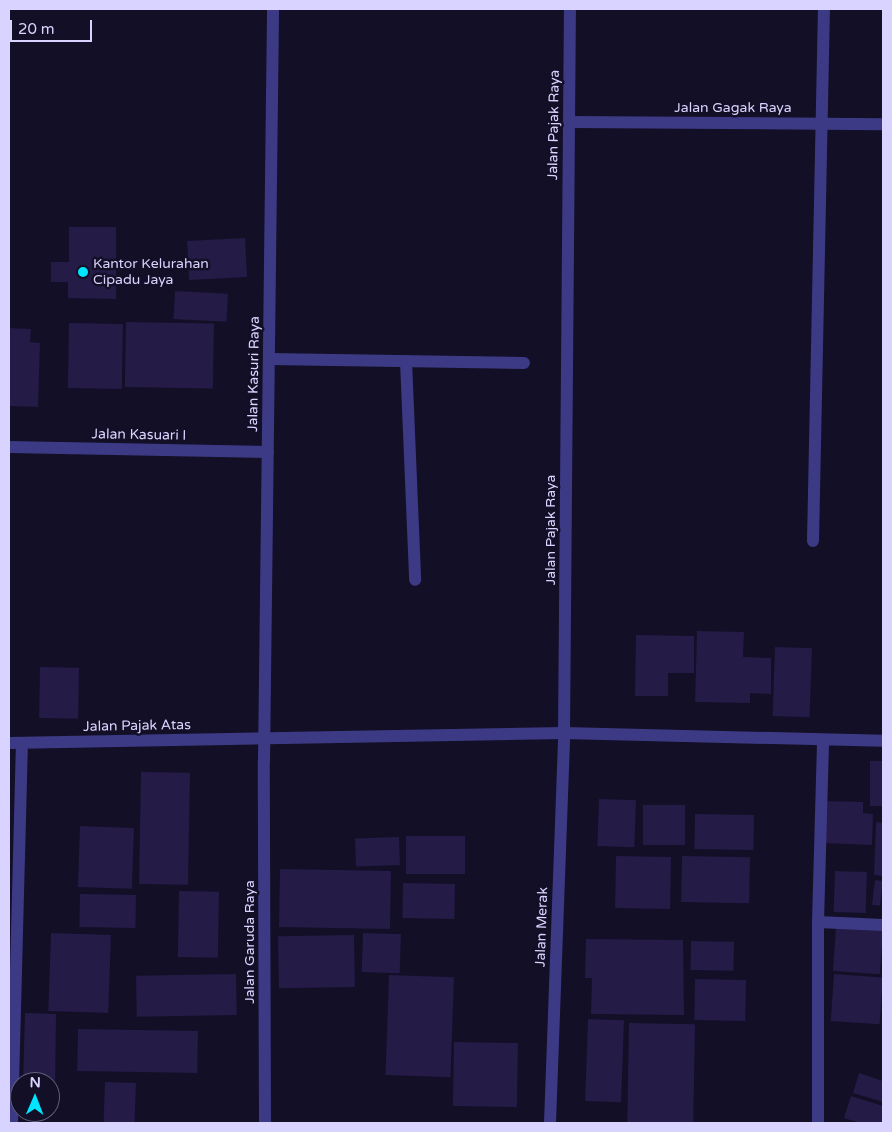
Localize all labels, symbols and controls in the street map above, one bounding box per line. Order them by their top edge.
scale bar [12,10,95,42]
text: 20 m [18,20,55,38]
street label: Jalan Pajak Raya [545,70,563,180]
street label: Jalan Gagak Raya [674,100,792,116]
place label: Kantor Kelurahan Cipadu Jaya [93,256,209,288]
marker: Kantor Kelurahan Cipadu Jaya [77,266,89,278]
street label: Jalan Kasuri Raya [245,316,263,432]
street label: Jalan Kasuari I [91,426,187,444]
street label: Jalan Pajak Raya [543,475,559,585]
street label: Jalan Pajak Atas [83,717,191,735]
street label: Jalan Garuda Raya [242,880,258,1004]
street label: Jalan Merak [532,887,552,967]
north arrow [10,1072,60,1122]
text: N [29,1074,41,1091]

